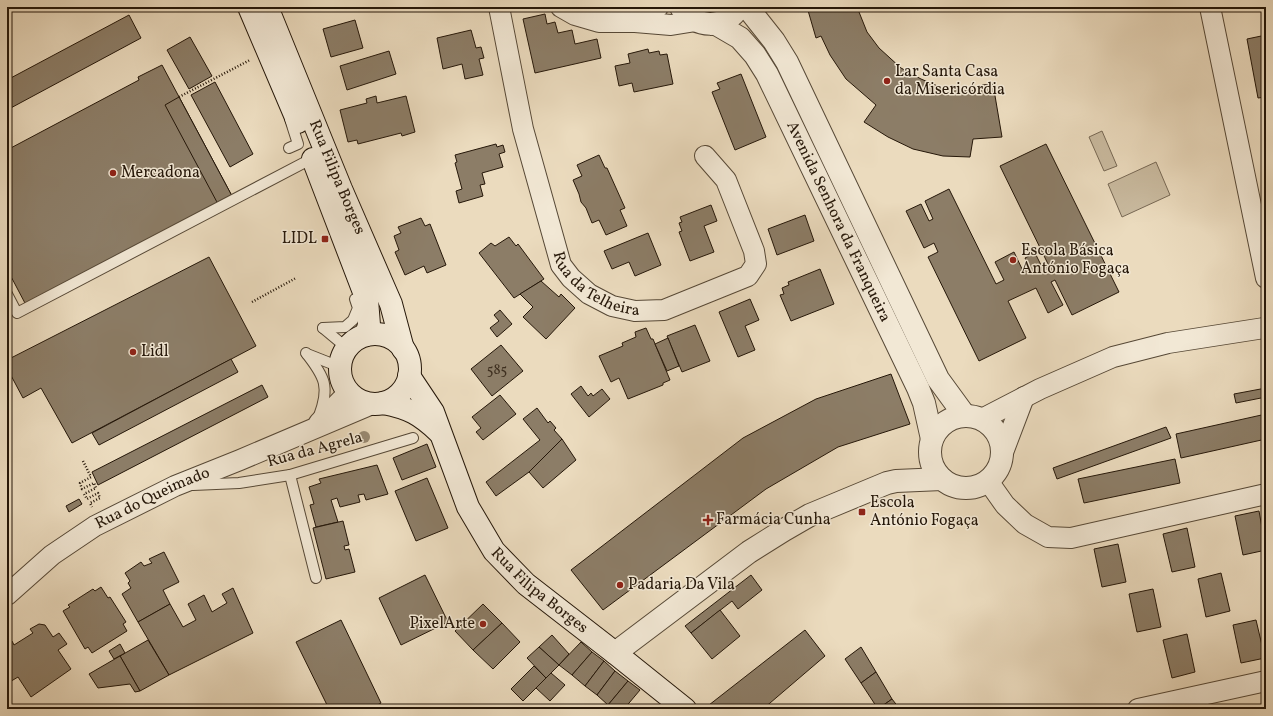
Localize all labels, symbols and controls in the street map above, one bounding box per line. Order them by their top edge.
place label: Lar Santa Casa da Misericórdia [895,61,1005,101]
marker: Lar Santa Casa da Misericórdia [882,76,892,86]
street label: Rua Filipa Borges [303,117,371,238]
street label: Avenida Senhora da Franqueira [780,118,896,326]
place label: Mercadona [121,162,200,184]
marker: Mercadona [108,168,118,178]
place label: LIDL [282,228,317,250]
marker: LIDL [320,234,330,244]
place label: Escola Básica António Fogaça [1021,240,1130,280]
street label: Rua da Telheira [547,249,640,322]
marker: Escola Básica António Fogaça [1008,255,1018,265]
place label: Lidl [141,341,169,363]
marker: Lidl [128,347,138,357]
house number: 585 [487,361,507,380]
street label: Rua da Agrela [265,427,365,473]
street label: Rua do Queimado [91,462,213,535]
place label: Escola António Fogaça [870,492,979,532]
marker: Escola António Fogaça [857,507,867,517]
place label: Farmácia Cunha [716,509,831,531]
marker: Farmácia Cunha [703,515,713,525]
street label: Rua Filipa Borges [486,543,593,639]
place label: Padaria Da Vila [628,574,735,596]
marker: Padaria Da Vila [615,580,625,590]
place label: PixelArte [409,613,475,635]
marker: PixelArte [478,619,488,629]

